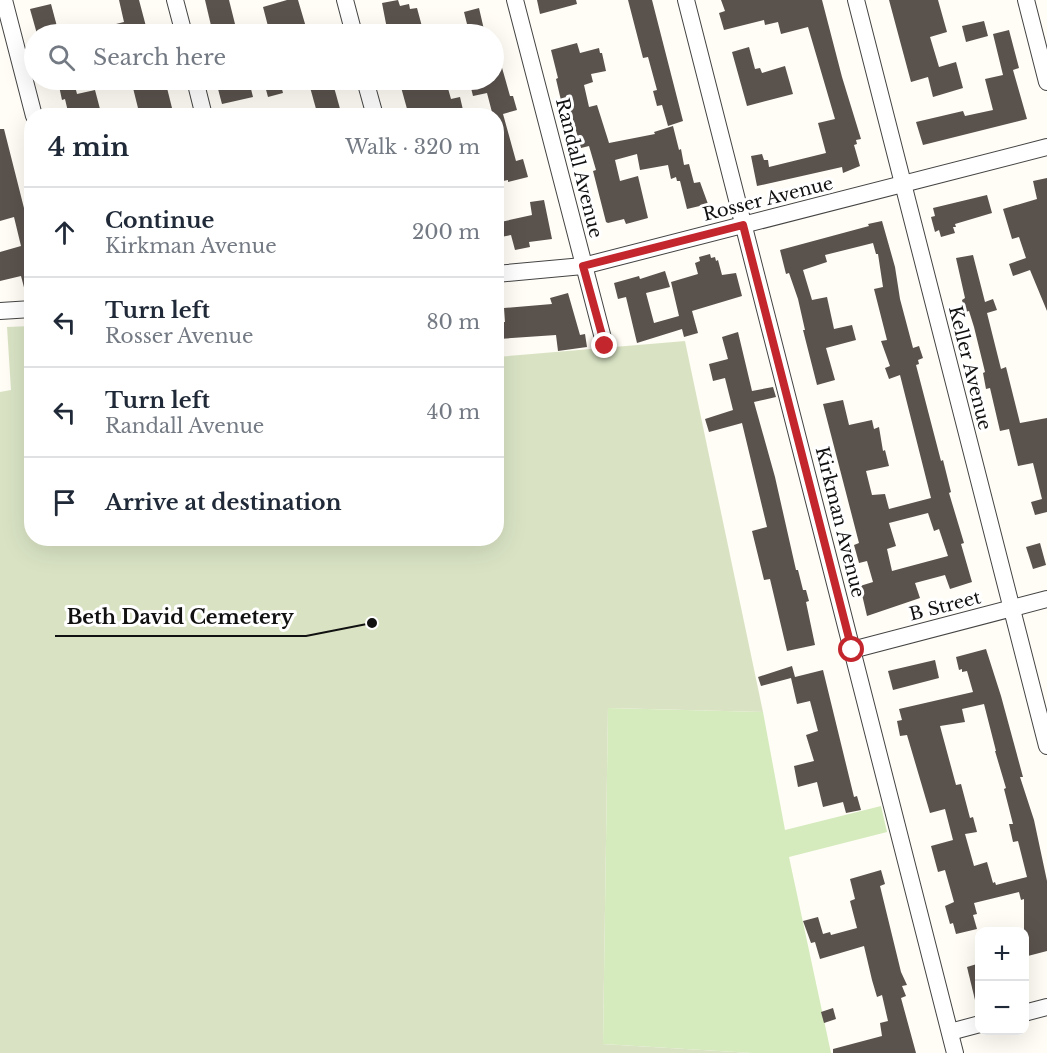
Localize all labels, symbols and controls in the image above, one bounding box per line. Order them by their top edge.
search box [24,24,504,90]
icon: search [45,41,78,74]
text: Search here [93,44,226,71]
street label: Randall Avenue [551,96,607,240]
text: 4 min [48,131,129,163]
text: Walk · 320 m [345,135,480,159]
street label: Rosser Avenue [701,172,835,226]
text: Continue [105,207,214,234]
icon: ahead [48,216,81,249]
text: 200 m [412,220,480,244]
text: Kirkman Avenue [105,234,277,258]
text: Turn left [105,297,210,324]
street label: Keller Avenue [944,304,996,432]
icon: left [48,306,81,339]
text: 80 m [426,310,480,334]
text: Rosser Avenue [105,324,253,348]
route end [591,332,617,358]
text: Turn left [105,387,210,414]
icon: left [48,396,81,429]
text: 40 m [427,400,480,424]
text: Randall Avenue [105,414,264,438]
street label: Kirkman Avenue [811,444,869,600]
icon: arrive [48,486,81,519]
text: Arrive at destination [105,489,342,516]
street label: B Street [907,586,983,626]
callout: Beth David Cemetery [55,598,306,636]
text: Beth David Cemetery [66,605,295,629]
route start [838,636,864,662]
map controls [975,927,1029,1035]
button: + [975,927,1029,981]
button: − [975,981,1029,1035]

